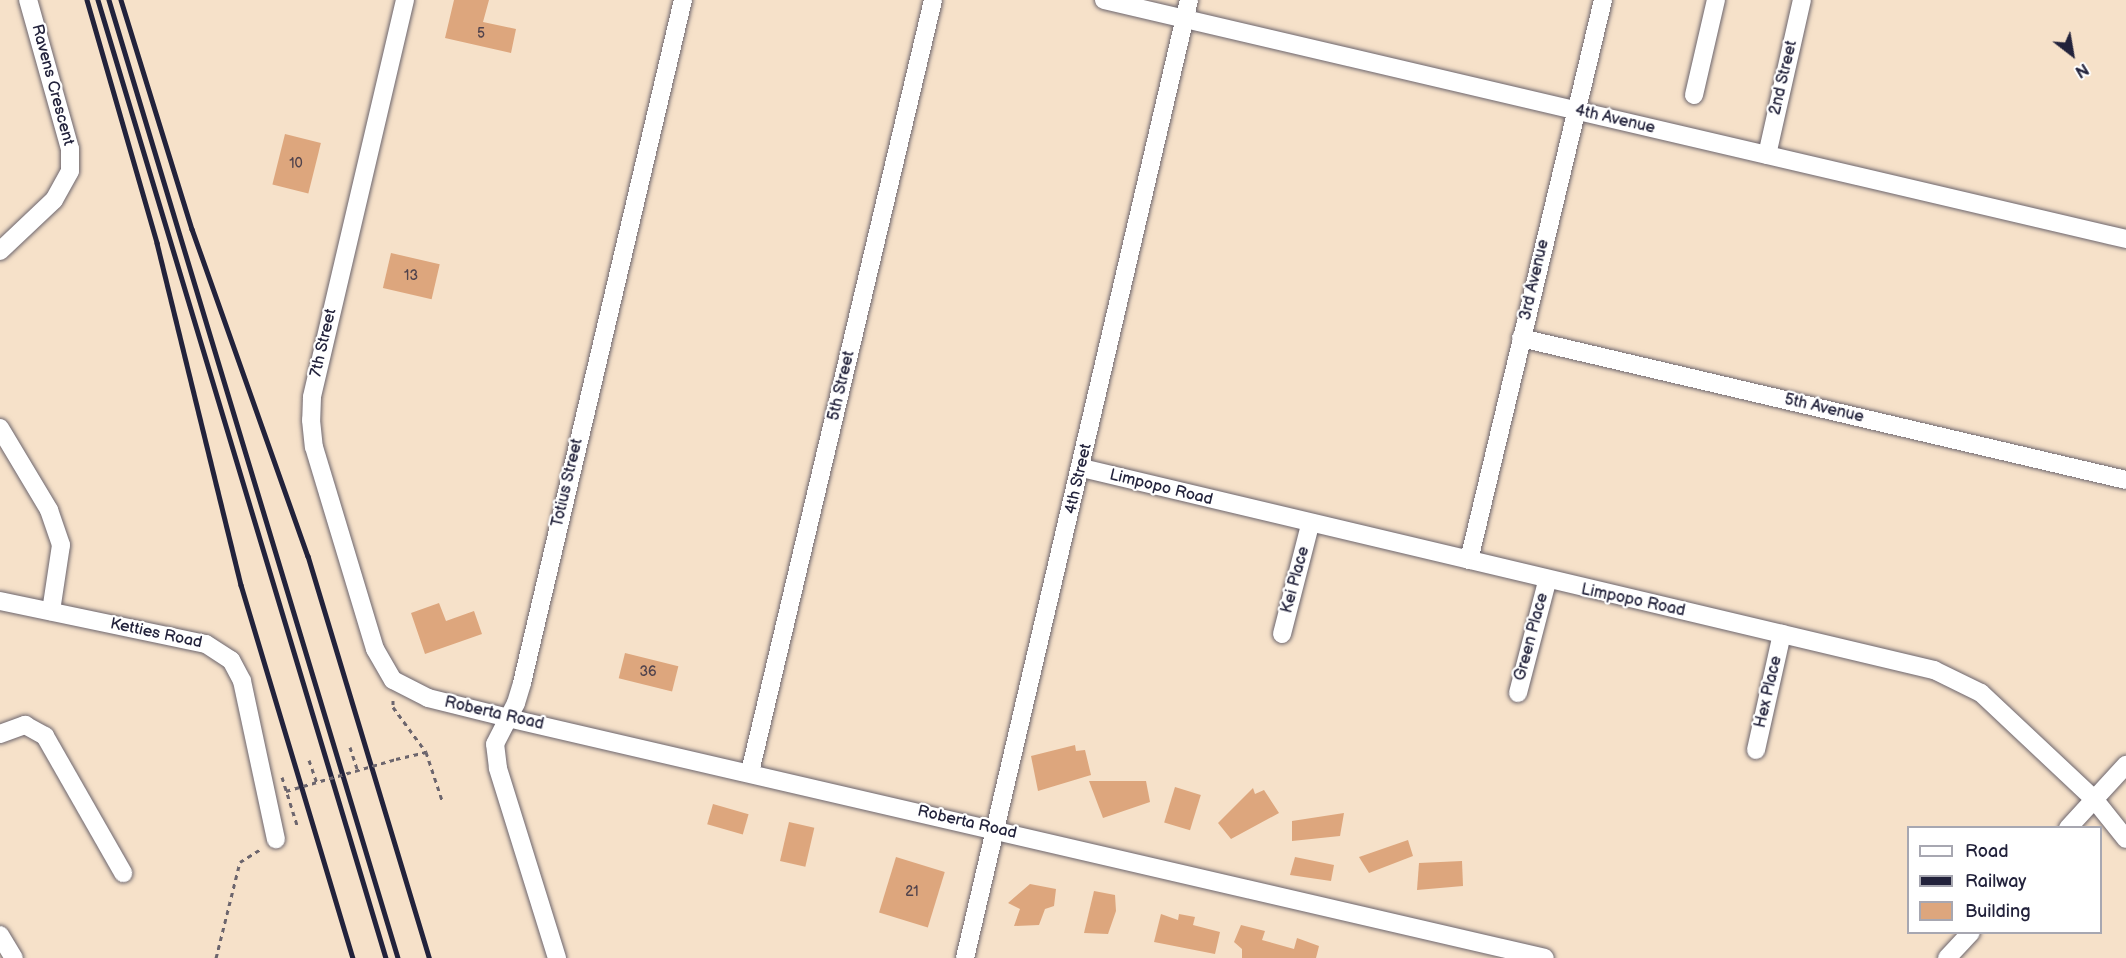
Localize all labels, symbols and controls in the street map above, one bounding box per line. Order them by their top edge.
street label: Ravens Crescent [27,22,77,148]
north arrow [2042,24,2102,84]
house number: 5 [477,26,485,42]
street label: 2nd Street [1766,39,1802,117]
text: N [2071,59,2092,81]
street label: 4th Avenue [1573,101,1657,139]
house number: 10 [289,156,303,172]
street label: 3rd Avenue [1516,238,1554,322]
house number: 13 [404,268,418,284]
street label: 7th Street [307,307,341,379]
street label: 5th Street [825,349,859,423]
street label: 5th Avenue [1782,391,1866,427]
street label: Totius Street [548,437,588,529]
street label: 4th Street [1062,442,1096,516]
street label: Limpopo Road [1107,466,1215,510]
street label: Kei Place [1278,545,1314,615]
street label: Limpopo Road [1579,581,1687,621]
street label: Green Place [1511,591,1553,683]
street label: Ketties Road [108,615,204,653]
street label: Hex Place [1751,654,1787,730]
house number: 36 [639,664,657,680]
street label: Roberta Road [442,693,546,735]
street label: Roberta Road [915,802,1019,844]
legend [1907,826,2102,934]
text: Road [1965,841,2009,862]
text: Railway [1965,871,2027,892]
house number: 21 [905,884,919,900]
text: Building [1965,901,2031,922]

